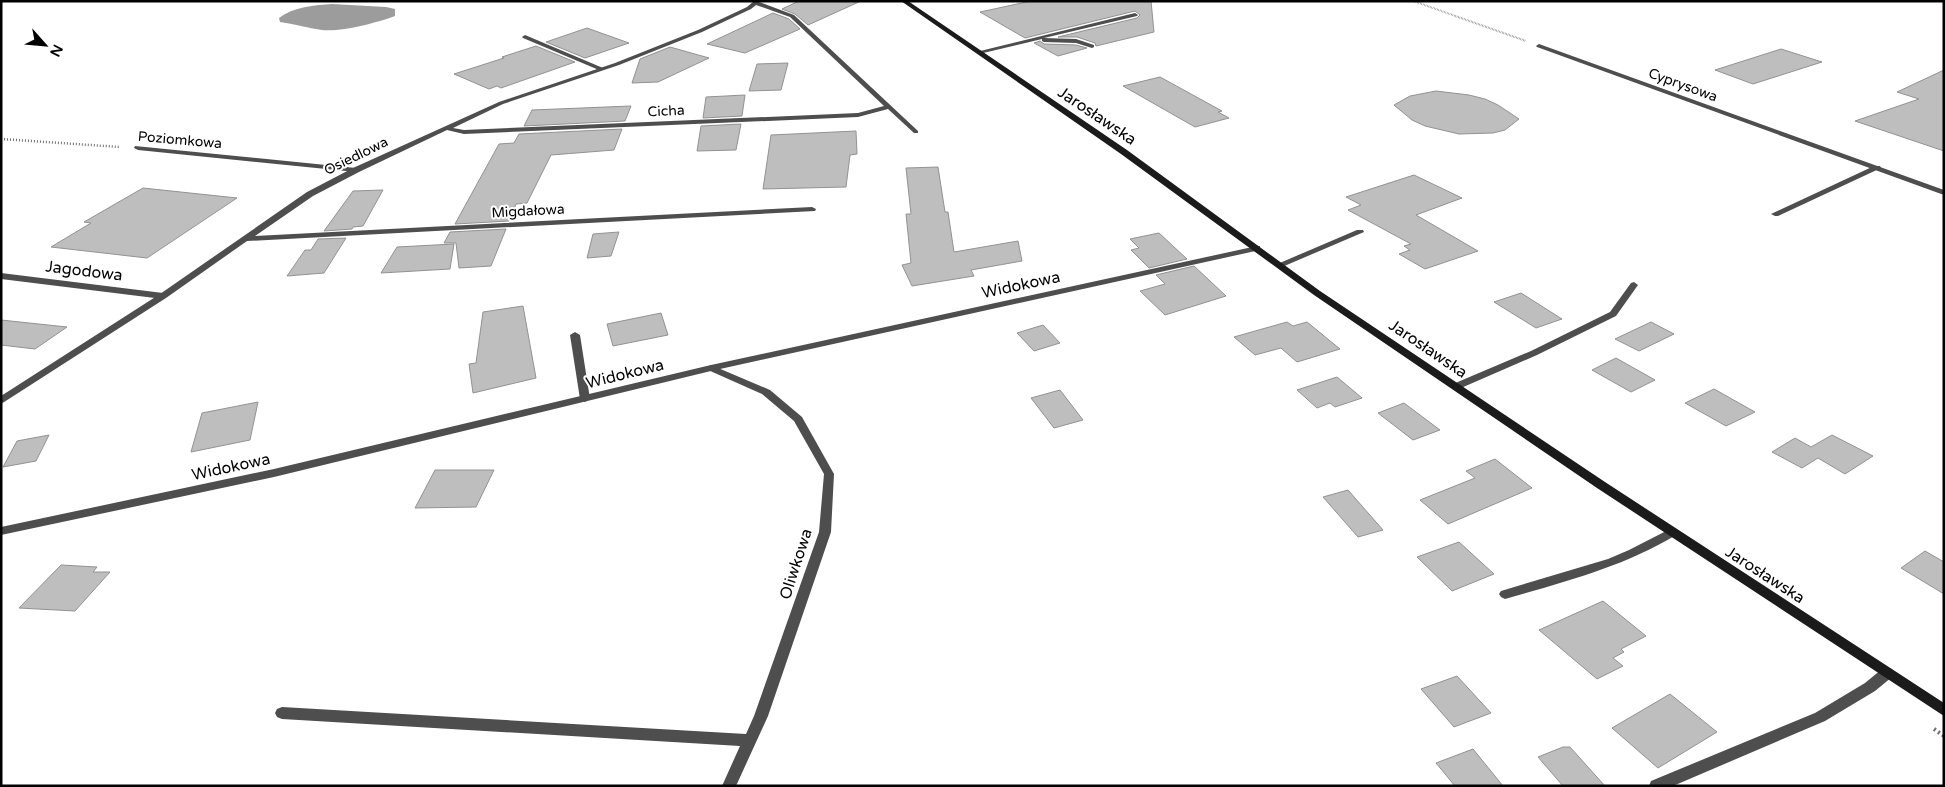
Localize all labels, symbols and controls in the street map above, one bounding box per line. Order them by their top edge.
north arrow [20,20,70,70]
text: N [46,42,66,60]
street label: Cyprysowa [1646,65,1720,105]
street label: Jarosławska [1054,82,1140,150]
street label: Cicha [647,102,685,120]
street label: Poziomkowa [137,128,223,152]
street label: Osiedlowa [321,133,391,179]
street label: Migdałowa [491,201,565,221]
street label: Jagodowa [44,256,124,286]
street label: Widokowa [980,267,1062,303]
street label: Jarosławska [1385,315,1471,383]
street label: Widokowa [584,355,666,393]
street label: Widokowa [190,449,272,485]
street label: Oliwkowa [775,526,817,602]
street label: Jarosławska [1722,542,1808,608]

